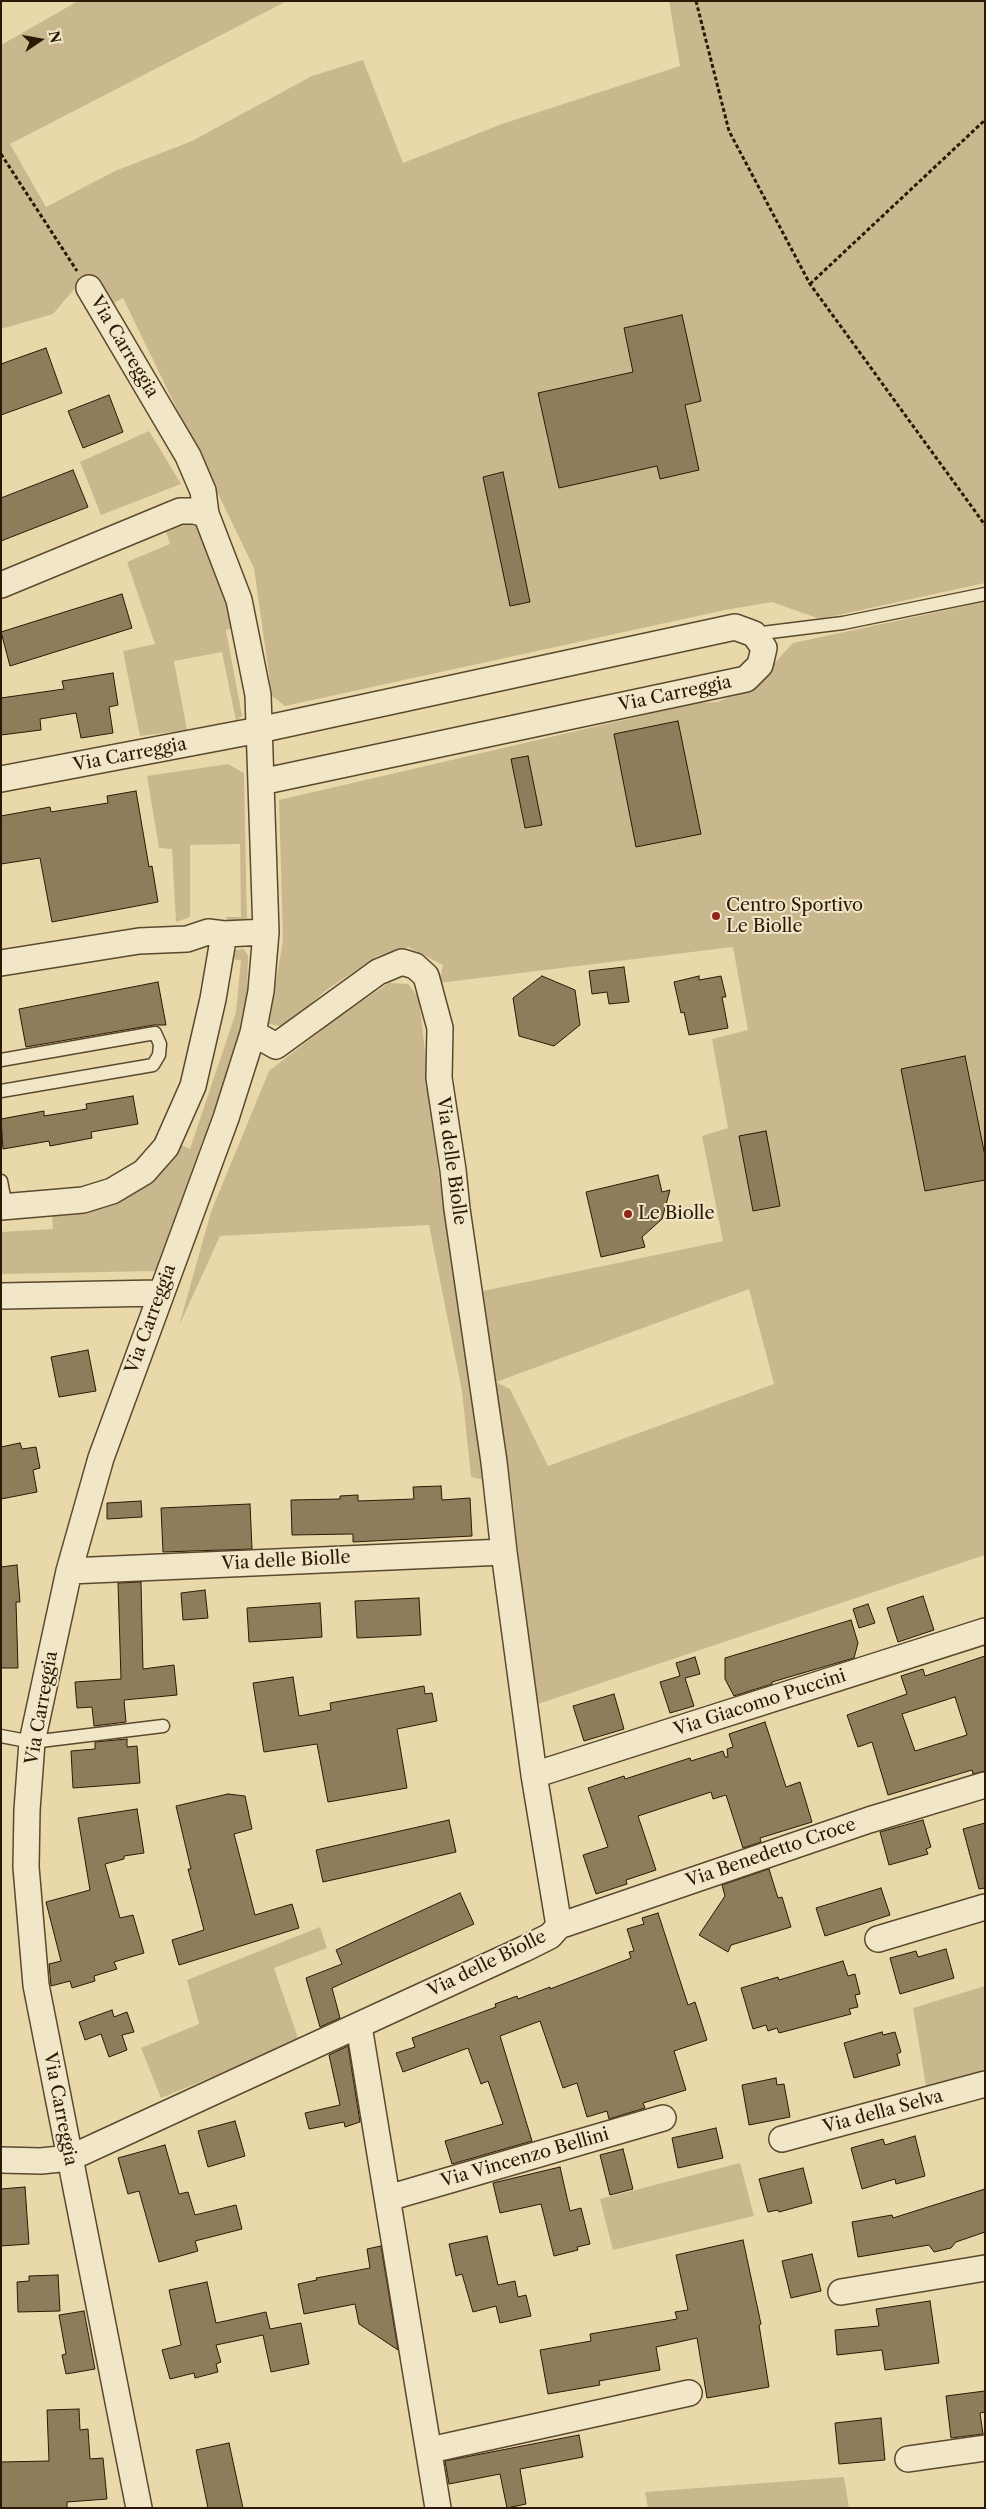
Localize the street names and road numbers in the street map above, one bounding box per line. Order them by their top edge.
street label: Via Carreggia [85,292,163,402]
street label: Via Carreggia [616,671,734,717]
street label: Via Carreggia [71,733,189,777]
street label: Via delle Biolle [431,1096,471,1226]
street label: Via Carreggia [121,1261,181,1377]
street label: Via delle Biolle [221,1547,351,1575]
street label: Via Carreggia [21,1649,63,1767]
street label: Via Giacomo Puccini [671,1665,849,1741]
street label: Via Benedetto Croce [683,1814,859,1892]
street label: Via delle Biolle [424,1926,550,2002]
street label: Via Carreggia [38,2050,82,2168]
street label: Via della Selva [821,2086,945,2138]
street label: Via Vincenzo Bellini [438,2124,612,2192]

